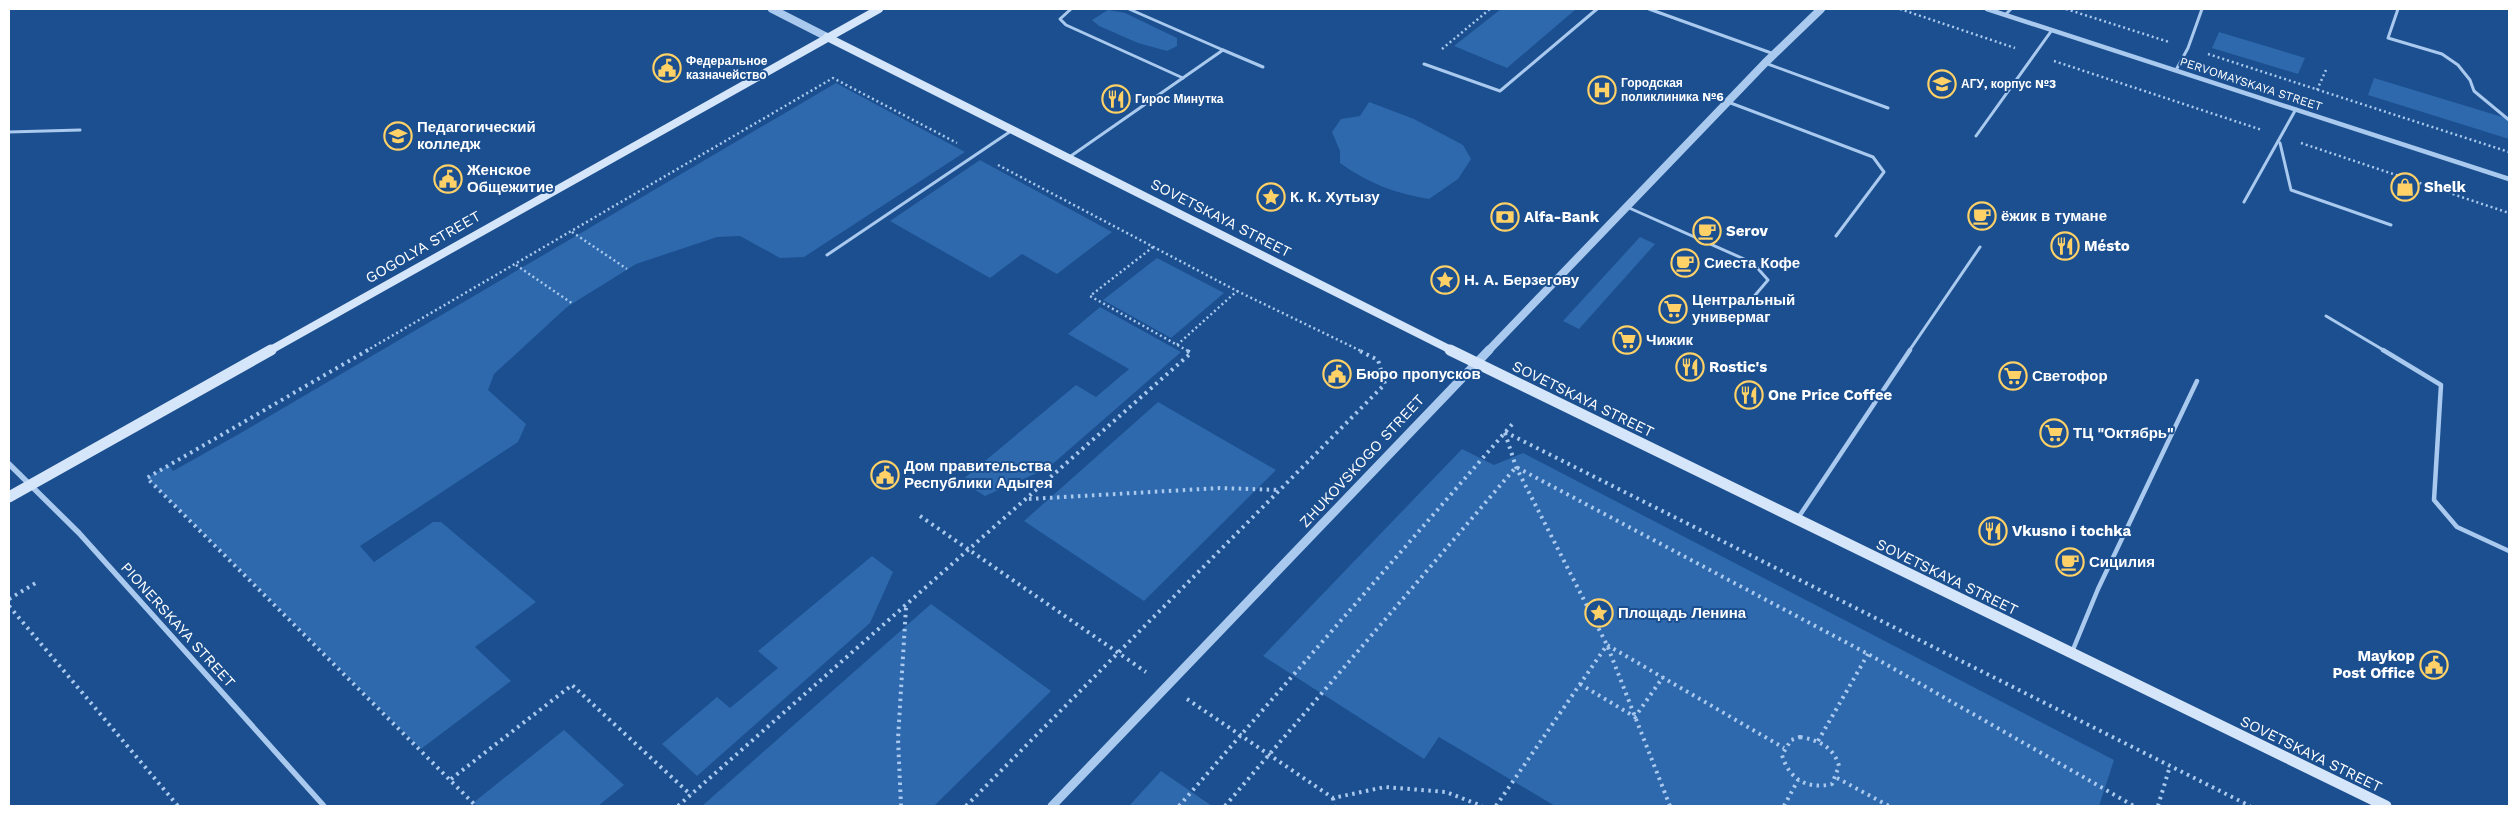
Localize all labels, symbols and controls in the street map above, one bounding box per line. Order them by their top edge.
public building icon: Федеральное казначейство [652,53,682,83]
place label: Федеральное казначейство [686,54,768,82]
street label: PERVOMAYSKAYA STREET [2178,54,2324,114]
school or university icon: АГУ, корпус №3 [1927,69,1957,99]
hospital icon: Городская поликлиника №6 [1587,75,1617,105]
place label: Городская поликлиника №6 [1621,76,1724,104]
place label: АГУ, корпус №3 [1961,77,2056,91]
restaurant icon: Гирос Минутка [1101,84,1131,114]
place label: Гирос Минутка [1135,92,1224,106]
place label: Педагогический колледж [417,118,536,153]
school or university icon: Педагогический колледж [383,121,413,151]
place label: Женское Общежитие [466,161,554,196]
public building icon: Женское Общежитие [433,164,463,194]
shop icon: Shelk [2390,172,2420,202]
street label: SOVETSKAYA STREET [1148,175,1294,261]
place label: Shelk [2424,178,2467,196]
place icon: К. К. Хутызу [1256,182,1286,212]
place label: К. К. Хутызу [1290,188,1380,206]
cafe icon: ёжик в тумане [1967,201,1997,231]
bank icon: Alfa-Bank [1490,202,1520,232]
street label: GOGOLYA STREET [362,207,484,287]
place label: ёжик в тумане [2001,207,2107,225]
place label: Alfa-Bank [1524,208,1600,226]
cafe icon: Serov [1692,216,1722,246]
place label: Serov [1726,222,1769,240]
restaurant icon: Mésto [2050,231,2080,261]
place label: Mésto [2084,237,2130,255]
cafe icon: Сиеста Кофе [1670,248,1700,278]
place label: Сиеста Кофе [1704,254,1800,272]
place icon: Н. А. Берзегову [1430,265,1460,295]
place label: Н. А. Берзегову [1464,271,1580,289]
place label: Центральный универмаг [1692,291,1795,326]
supermarket icon: Центральный универмаг [1658,294,1688,324]
supermarket icon: Чижик [1612,325,1642,355]
place label: Чижик [1646,331,1694,349]
restaurant icon: Rostic's [1675,352,1705,382]
street label: SOVETSKAYA STREET [1509,357,1657,441]
place label: Rostic's [1709,358,1767,376]
public building icon: Бюро пропусков [1322,359,1352,389]
supermarket icon: Светофор [1998,361,2028,391]
place label: Бюро пропусков [1356,365,1481,383]
place label: Светофор [2032,367,2108,385]
restaurant icon: One Price Coffee [1734,380,1764,410]
place label: One Price Coffee [1768,386,1893,404]
street label: ZHUKOVSKOGO STREET [1296,391,1428,531]
supermarket icon: ТЦ "Октябрь" [2039,418,2069,448]
place label: ТЦ "Октябрь" [2073,424,2174,442]
place label: Дом правительства Республики Адыгея [904,457,1053,492]
public building icon: Дом правительства Республики Адыгея [870,460,900,490]
restaurant icon: Vkusno i tochka [1978,516,2008,546]
place label: Vkusno i tochka [2012,522,2131,540]
street label: SOVETSKAYA STREET [1873,535,2021,619]
cafe icon: Сицилия [2055,547,2085,577]
place label: Сицилия [2089,553,2155,571]
street label: PIONERSKAYA STREET [117,559,239,691]
place icon: Площадь Ленина [1584,598,1614,628]
place label: Площадь Ленина [1618,604,1747,622]
place label: Maykop Post Office [2333,647,2415,682]
public building icon: Maykop Post Office [2419,650,2449,680]
street label: SOVETSKAYA STREET [2237,712,2385,796]

